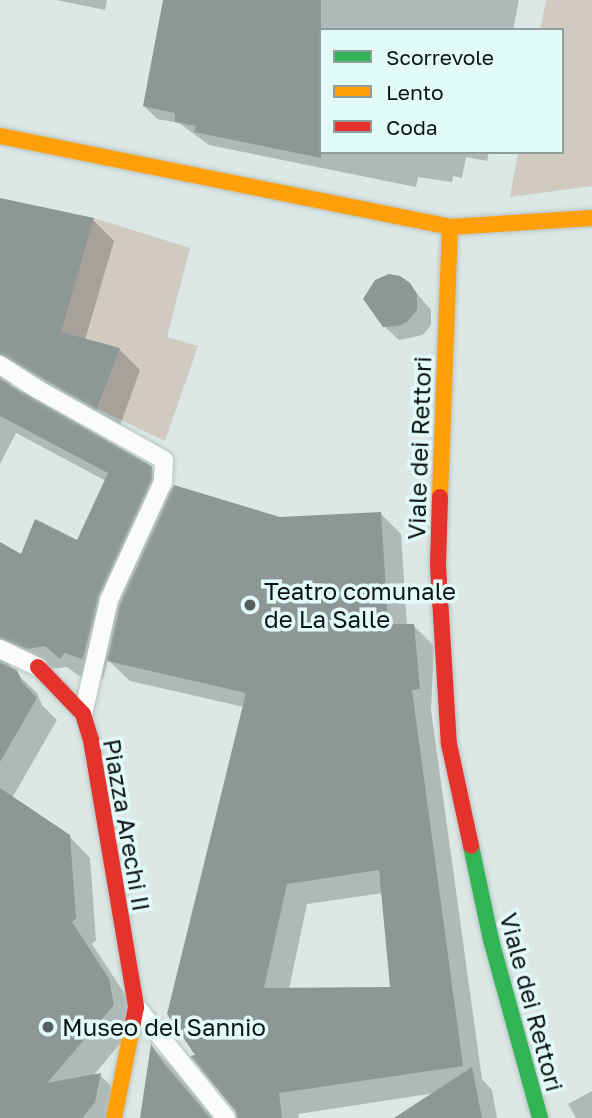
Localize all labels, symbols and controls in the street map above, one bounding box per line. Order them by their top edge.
legend [319,28,564,154]
text: Scorrevole [386,44,494,70]
text: Lento [386,79,444,105]
text: Coda [386,114,438,140]
street label: Viale dei Rettori [401,356,437,540]
place label: Teatro comunale de La Salle [264,577,456,633]
marker: Teatro comunale de La Salle [242,597,258,613]
street label: Piazza Arechi II [98,737,156,913]
street label: Viale dei Rettori [494,910,570,1094]
place label: Museo del Sannio [62,1013,266,1041]
marker: Museo del Sannio [40,1019,56,1035]

